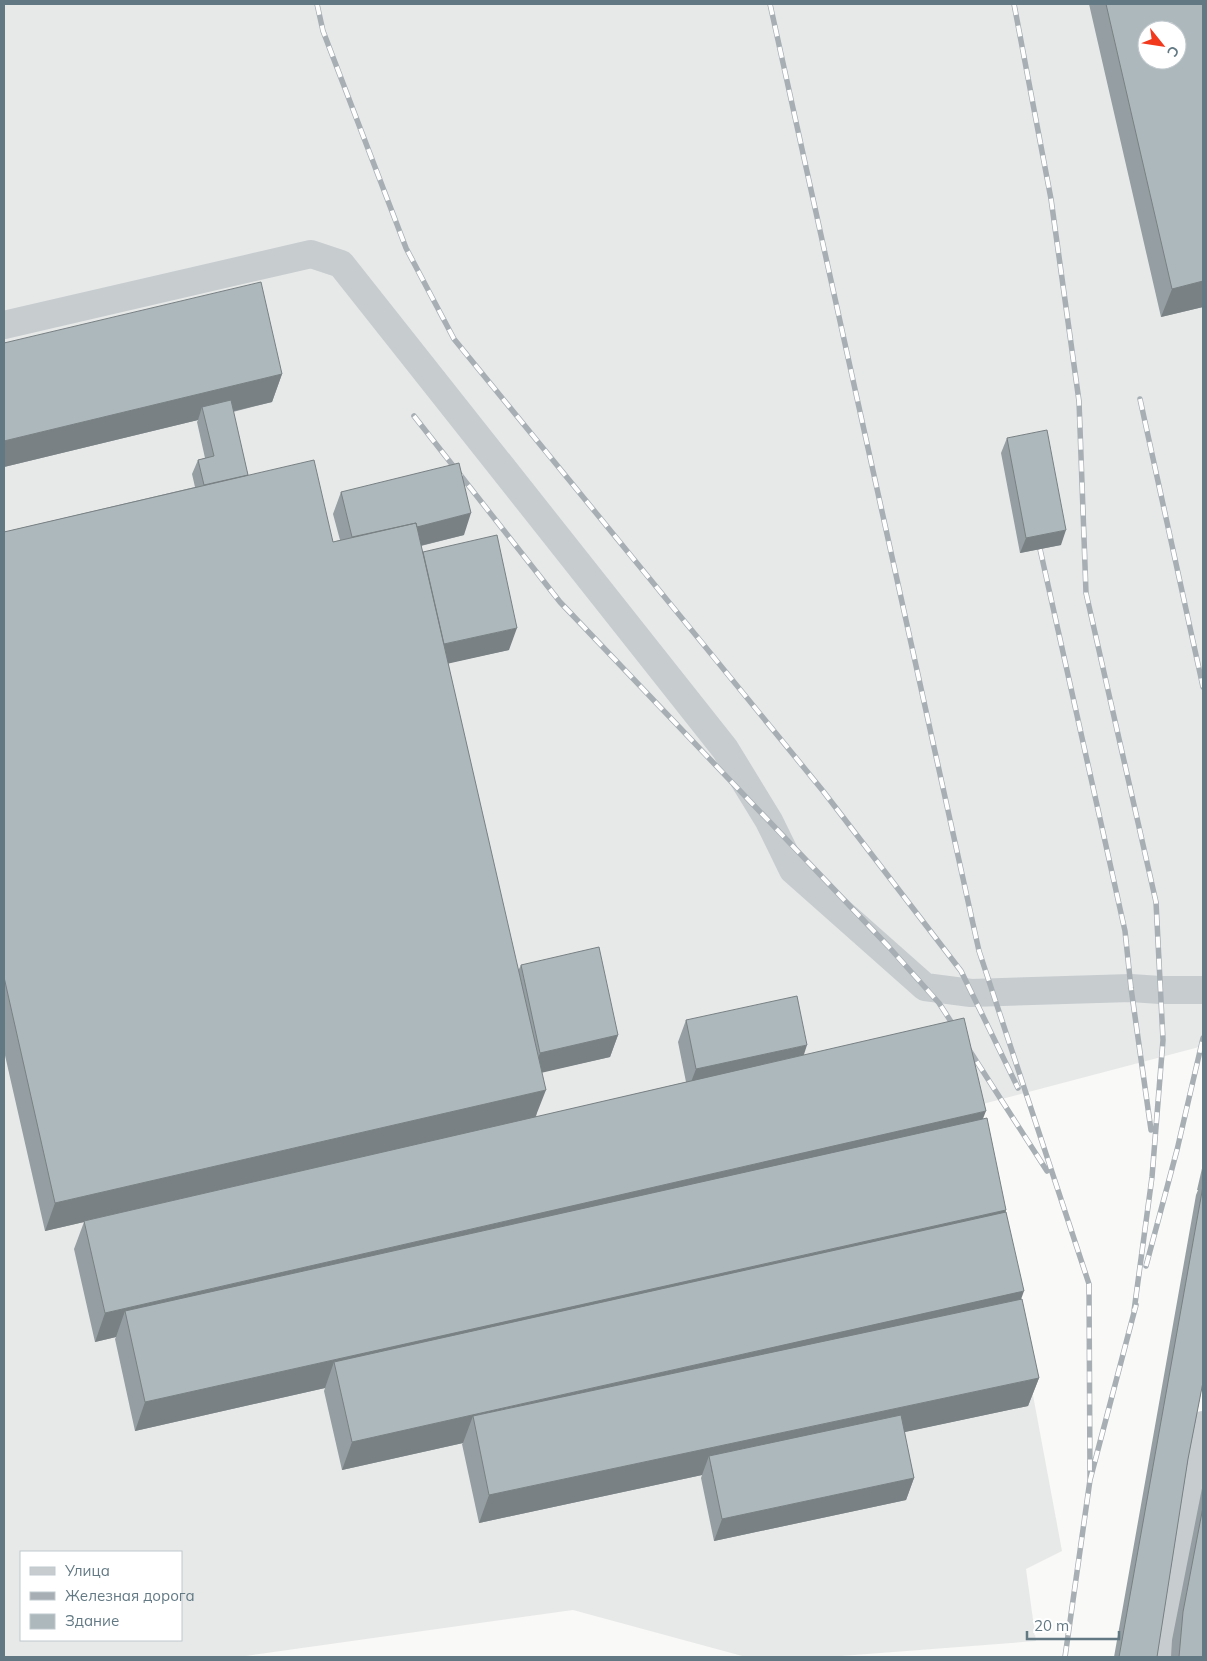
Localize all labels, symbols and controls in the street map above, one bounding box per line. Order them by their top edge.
north arrow [1137,20,1187,70]
text: С [1163,43,1183,60]
legend [20,1551,182,1641]
text: Улица [64,1561,110,1580]
text: Железная дорога [65,1586,195,1605]
scale bar [1027,1608,1120,1640]
text: Здание [65,1611,119,1630]
text: 20 m [1034,1616,1069,1635]

